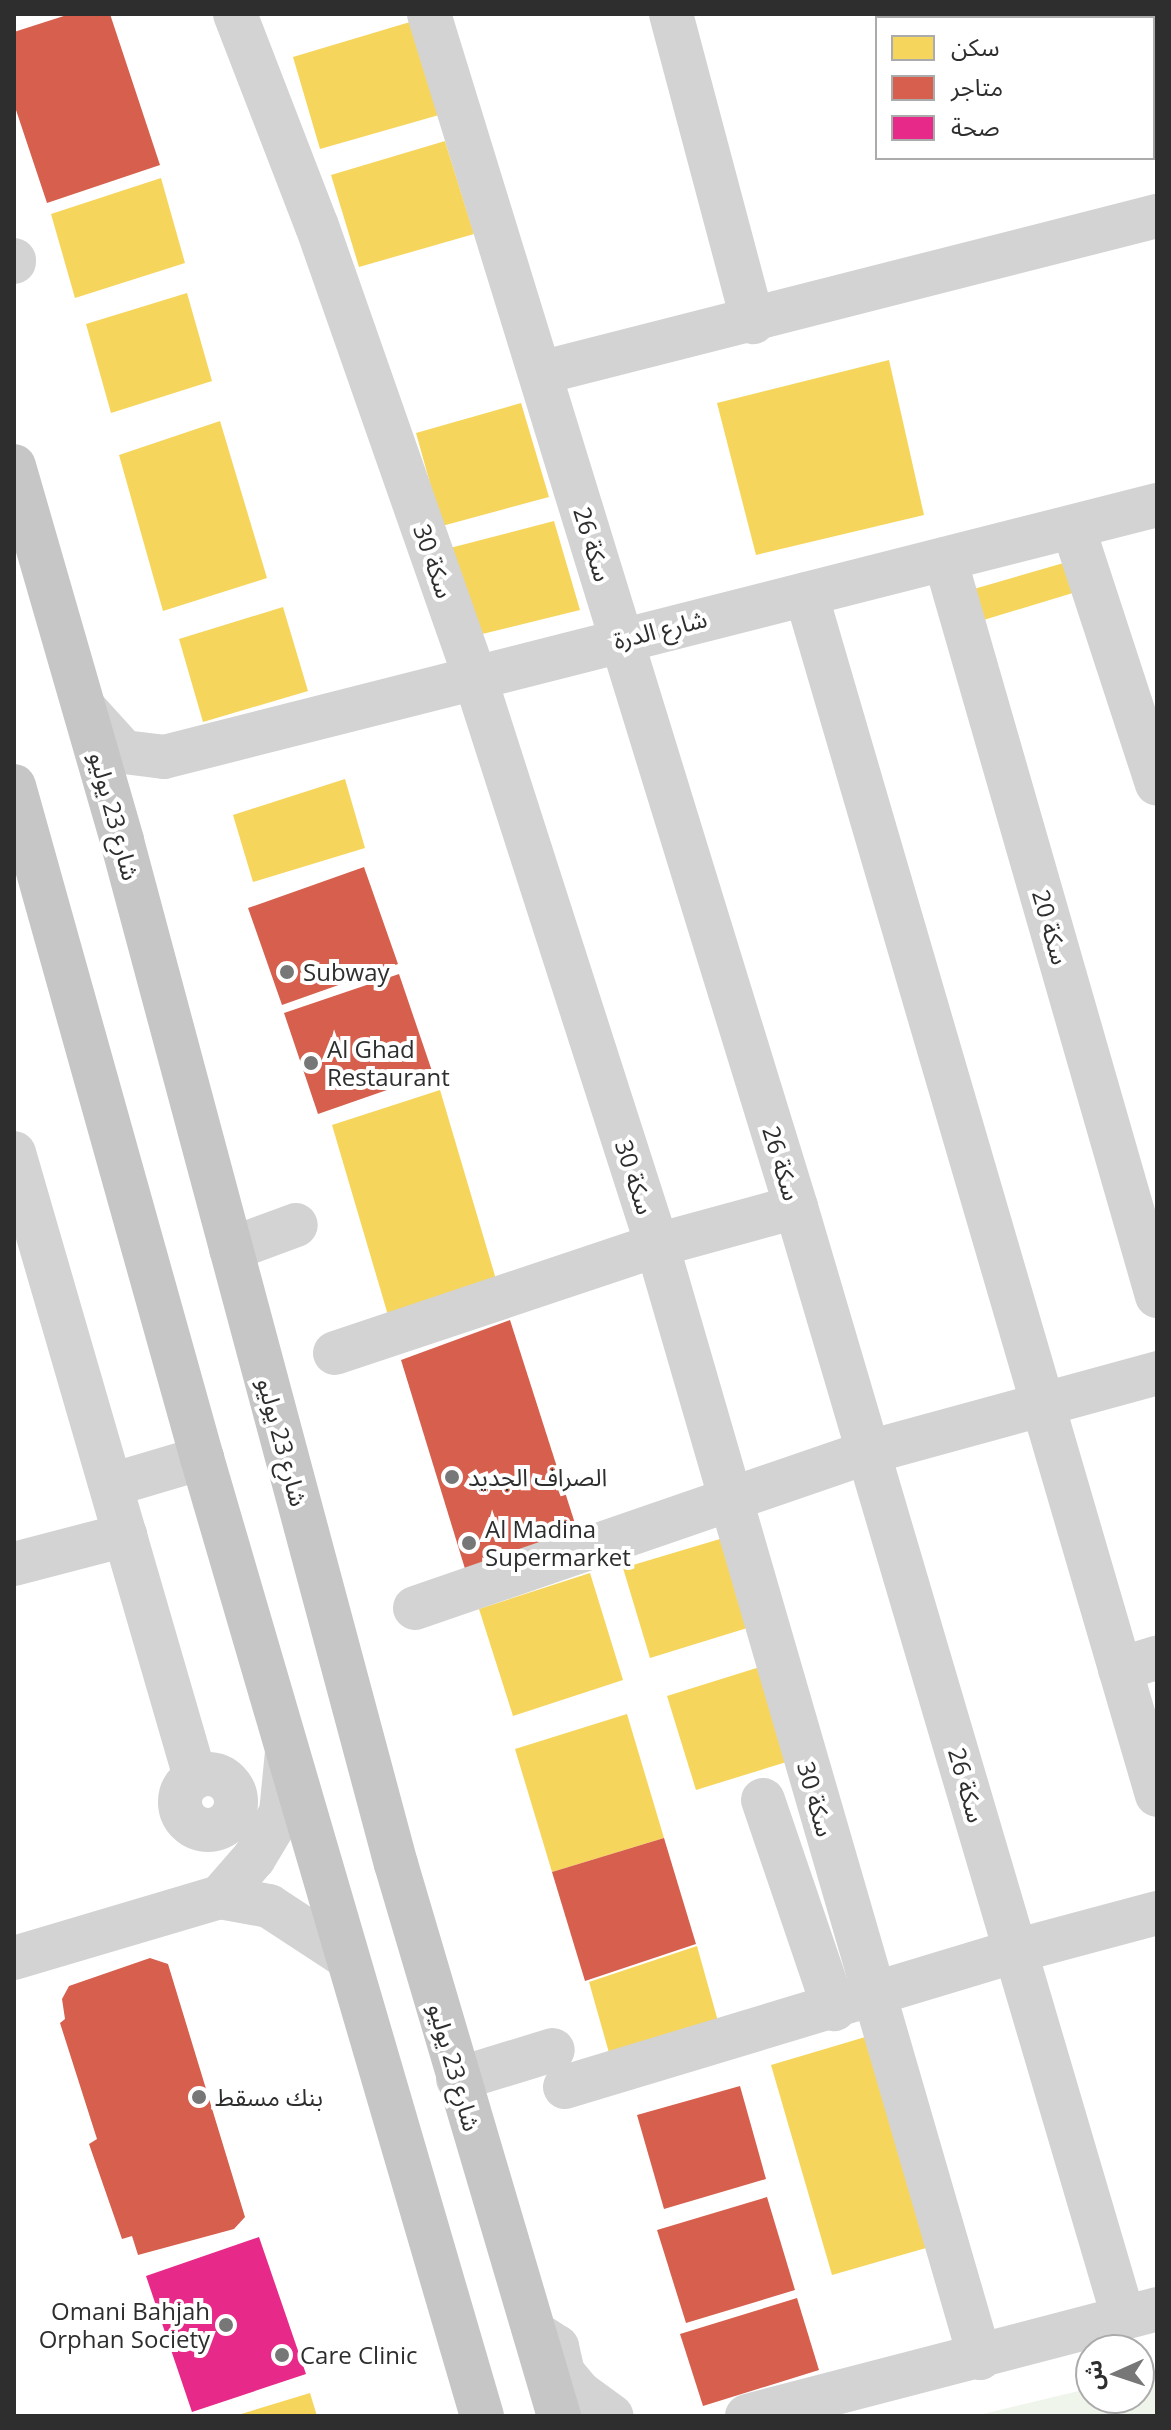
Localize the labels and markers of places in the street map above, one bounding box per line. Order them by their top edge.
place label: Subway [303,958,390,986]
marker: Subway [278,963,296,981]
place label: Al Ghad Restaurant [327,1035,450,1091]
marker: Al Ghad Restaurant [302,1054,320,1072]
place label: الصراف الجديد [468,1463,607,1491]
marker: الصراف الجديد [443,1468,461,1486]
place label: Al Madina Supermarket [485,1515,631,1571]
marker: Al Madina Supermarket [460,1534,478,1552]
place label: بنك مسقط [215,2083,323,2111]
marker: بنك مسقط [190,2088,208,2106]
place label: Omani Bahjah Orphan Society [39,2297,210,2353]
marker: Omani Bahjah Orphan Society [217,2316,235,2334]
place label: Care Clinic [300,2341,417,2369]
marker: Care Clinic [271,2344,293,2366]

